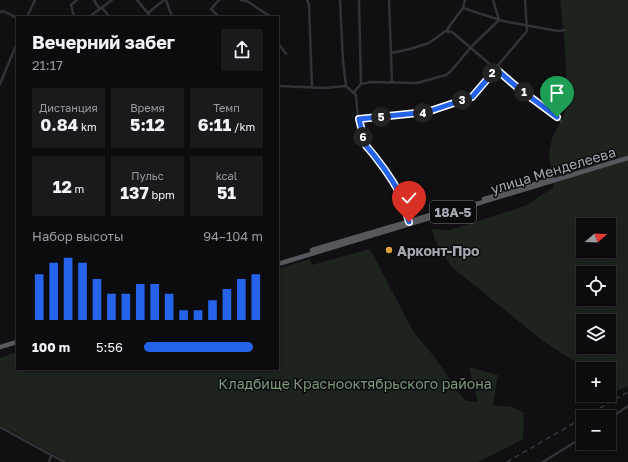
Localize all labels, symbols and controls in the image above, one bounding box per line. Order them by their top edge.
button: share [221,29,263,71]
text: Вечерний забег [32,31,175,53]
text: 21:17 [32,57,63,73]
pin: 2 [482,63,502,83]
text: 2 [489,66,495,79]
pin [540,76,574,117]
pin: 1 [514,82,534,102]
icon: arrive [546,82,568,104]
text: 1 [521,85,527,98]
pin: 3 [452,90,472,110]
text: 3 [459,93,465,106]
text: Дистанция [39,101,98,114]
text: Время [130,101,165,114]
text: Темп [213,101,240,114]
pin: 4 [413,103,433,123]
text: 4 [420,106,426,119]
pin: 5 [371,107,391,127]
text: 5 [378,110,384,123]
text: 0.84 [40,114,78,135]
text: 5:12 [130,114,165,135]
text: 6:11 [198,114,231,135]
text: km [78,120,97,133]
text: /km [231,120,255,133]
pin: 6 [353,127,373,147]
text: 6 [360,130,367,143]
street label: улица Менделеева [488,143,618,197]
text: Пульс [131,169,164,182]
text: kcal [216,169,237,182]
text: 12 [53,176,72,197]
pin [392,181,426,222]
text: m [72,182,84,195]
text: 137 [120,182,149,203]
text: 51 [217,182,236,203]
icon: check [398,187,420,209]
text: bpm [149,188,175,201]
road number: 18А-5 [430,201,476,223]
north arrow [576,218,616,258]
map controls [576,218,616,450]
text: Набор высоты [32,228,123,244]
text: 94–104 m [203,228,263,244]
place label: Арконт-Про [397,242,480,259]
marker: Арконт-Про [384,245,394,255]
button: locate [576,266,616,306]
button: layers [576,314,616,354]
text: 100 m [32,339,70,355]
text: 5:56 [96,339,123,355]
button: + [576,362,616,402]
park label: Кладбище Краснооктябрьского района [218,375,492,392]
button: − [576,410,616,450]

